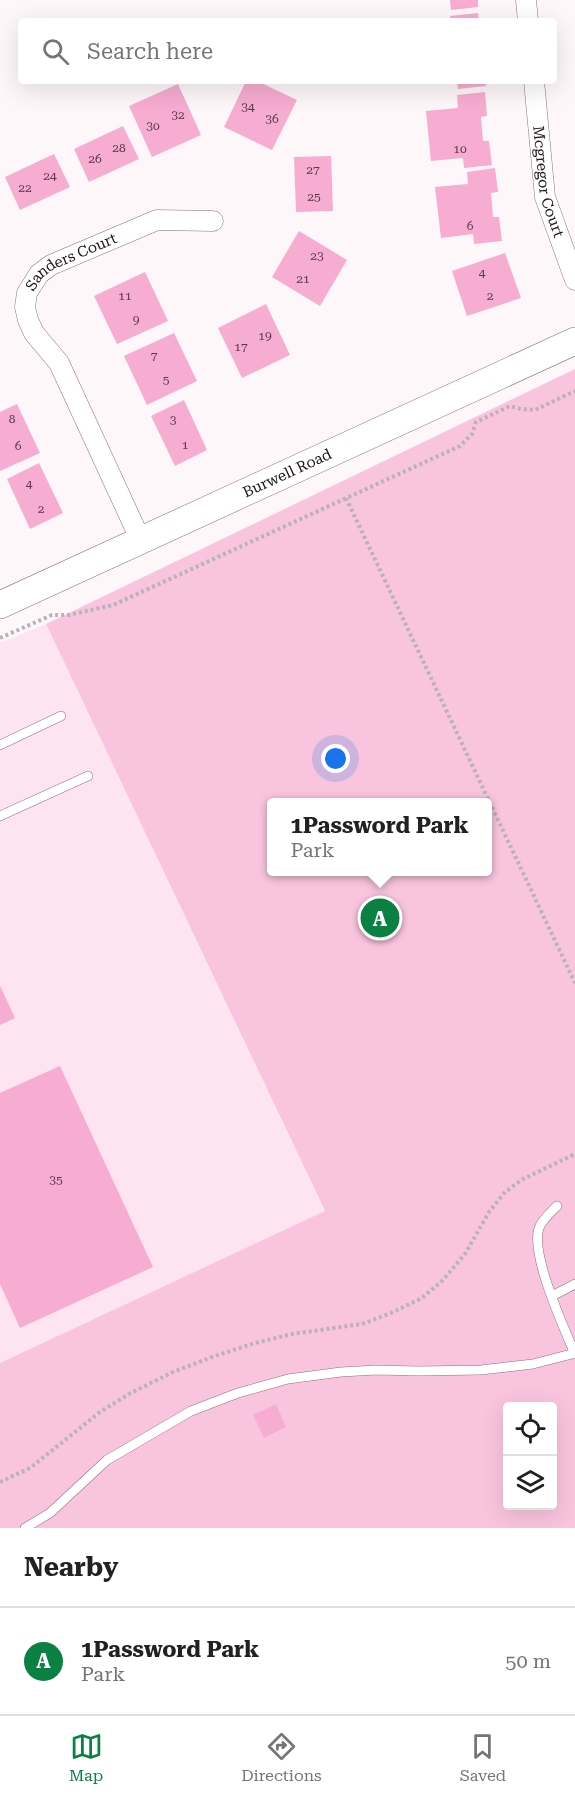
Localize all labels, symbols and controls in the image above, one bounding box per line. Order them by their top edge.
search box [18,18,557,84]
icon: search [39,35,72,68]
text: Search here [87,39,213,64]
house number: 34 [241,100,255,114]
house number: 32 [171,108,185,122]
house number: 36 [265,112,279,126]
house number: 30 [146,119,160,133]
street label: Mcgregor Court [529,125,568,240]
house number: 28 [112,141,126,155]
house number: 10 [453,142,467,156]
house number: 26 [88,152,102,166]
house number: 27 [306,163,320,177]
house number: 24 [43,169,57,183]
house number: 22 [18,181,32,195]
house number: 25 [307,190,321,204]
house number: 6 [467,219,474,233]
street label: Sanders Court [22,229,120,294]
house number: 23 [310,249,324,263]
house number: 4 [479,266,486,280]
house number: 21 [296,272,310,286]
house number: 11 [118,289,132,303]
house number: 2 [487,289,494,303]
house number: 9 [133,313,140,327]
house number: 19 [258,329,272,343]
house number: 17 [234,340,248,354]
house number: 7 [151,349,158,363]
house number: 5 [163,373,170,387]
house number: 8 [9,412,16,426]
house number: 3 [170,413,177,427]
house number: 1 [182,438,189,452]
house number: 6 [15,439,22,453]
street label: Burwell Road [240,445,335,501]
house number: 4 [26,477,33,491]
house number: 2 [38,502,45,516]
your location [321,744,350,773]
popup [267,798,492,876]
text: 1Password Park [290,813,469,838]
text: Park [290,838,334,862]
pin: A [360,896,400,940]
house number: 35 [49,1173,63,1187]
map controls [503,1402,557,1510]
button: locate [503,1402,557,1456]
button: layers [503,1456,557,1510]
text: Nearby [24,1552,118,1582]
text: 1Password Park [81,1637,259,1662]
text: A [36,1649,51,1673]
text: 50 m [505,1649,551,1673]
text: Park [81,1662,125,1686]
tab: Map [69,1730,103,1785]
tab: Directions [241,1730,322,1785]
tab: Saved [460,1730,506,1785]

